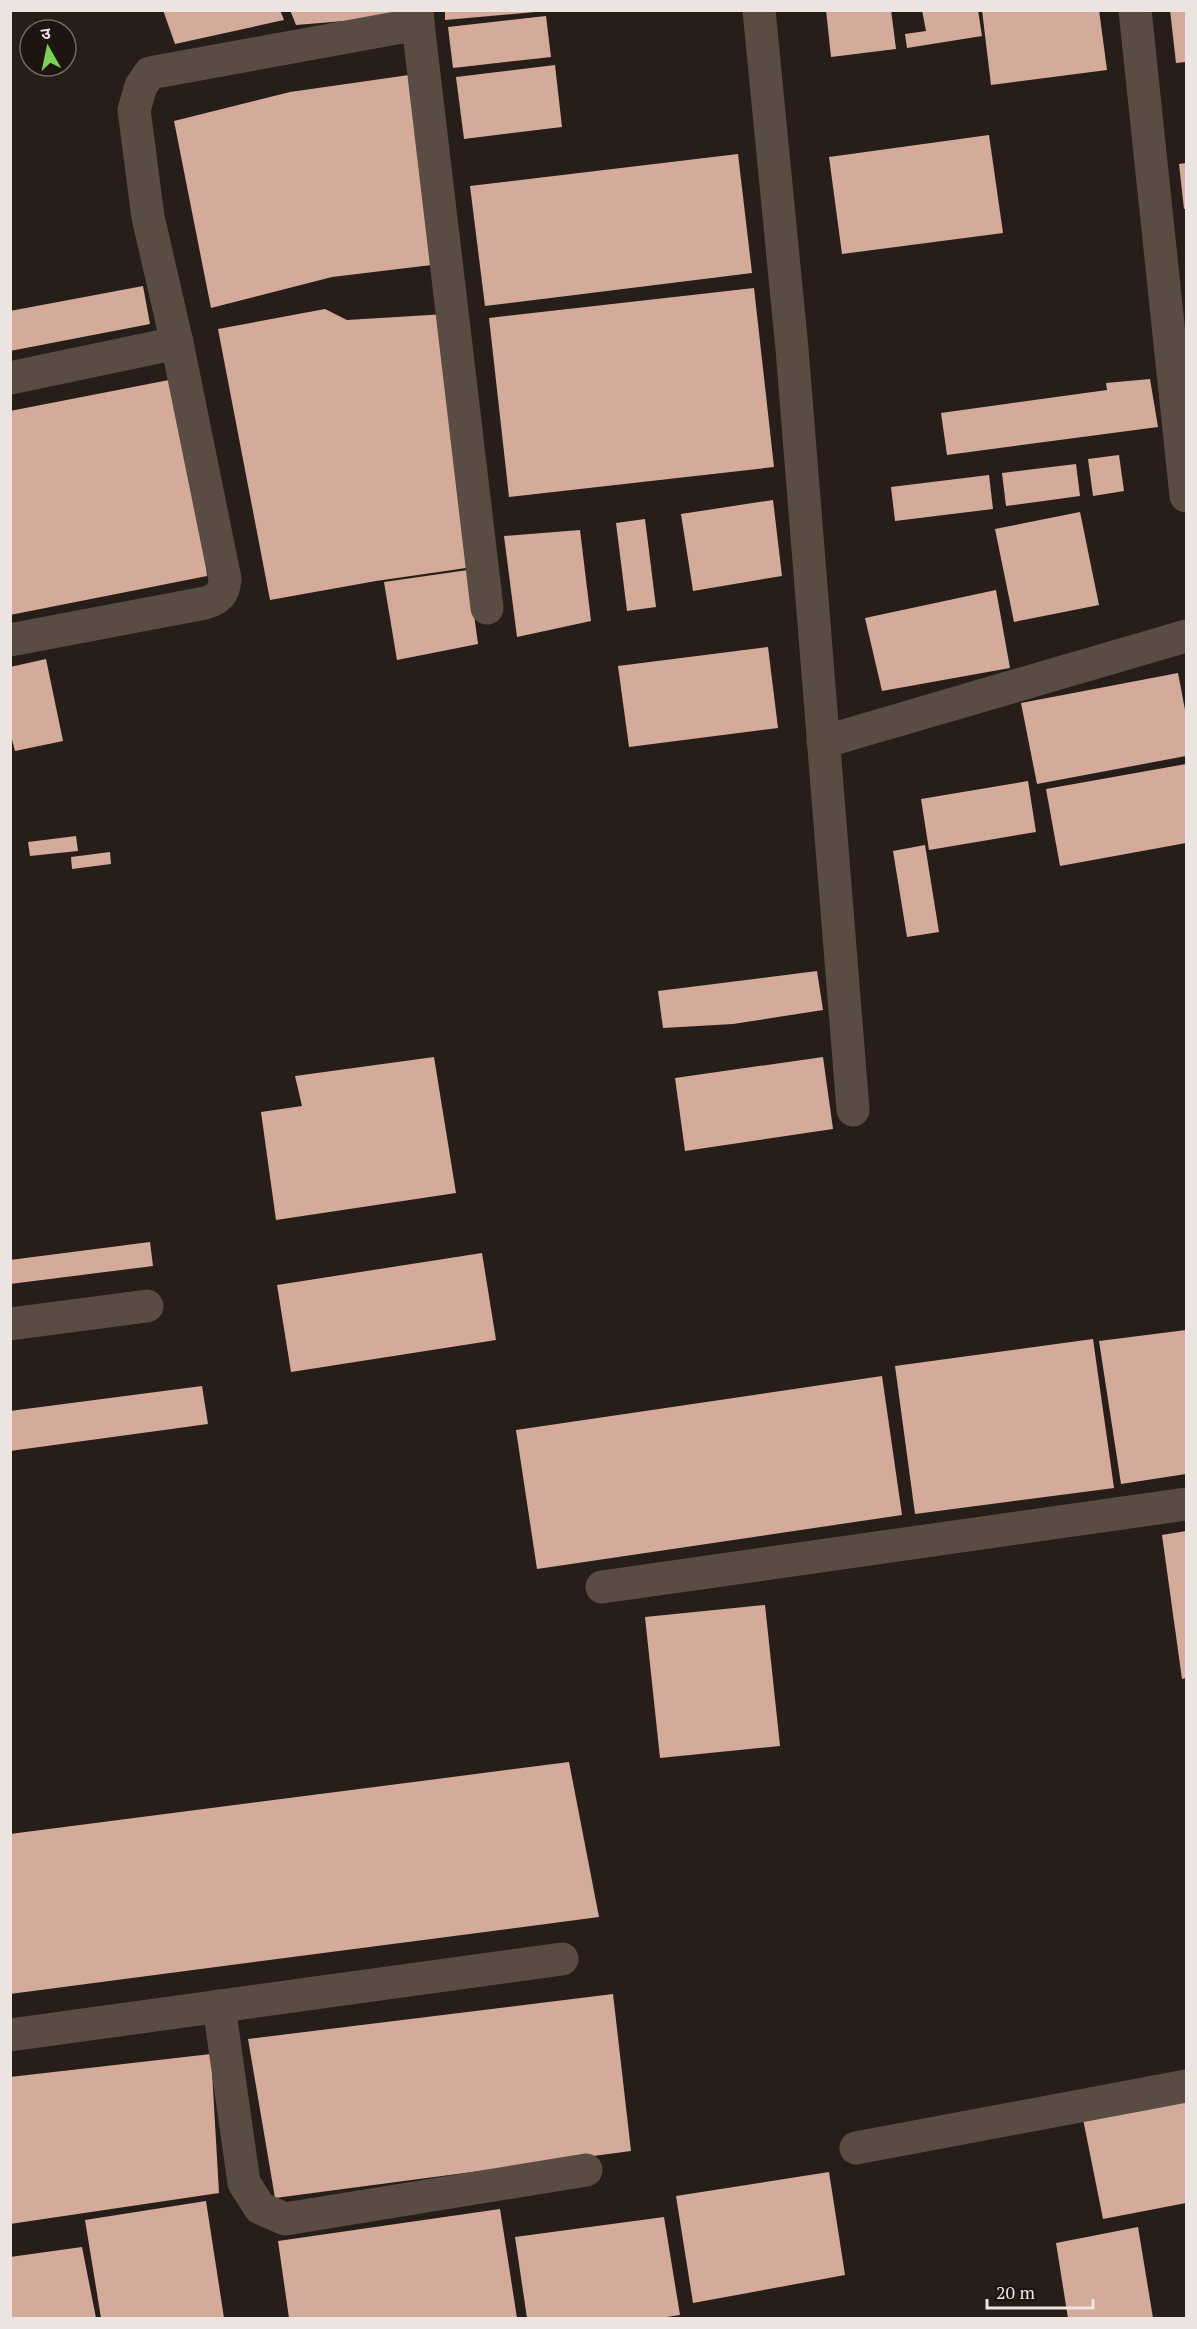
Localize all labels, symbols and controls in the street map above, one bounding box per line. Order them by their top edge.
north arrow [18,18,78,78]
text: उ [39,21,53,45]
scale bar [987,2272,1094,2310]
text: 20 m [996,2280,1036,2304]

